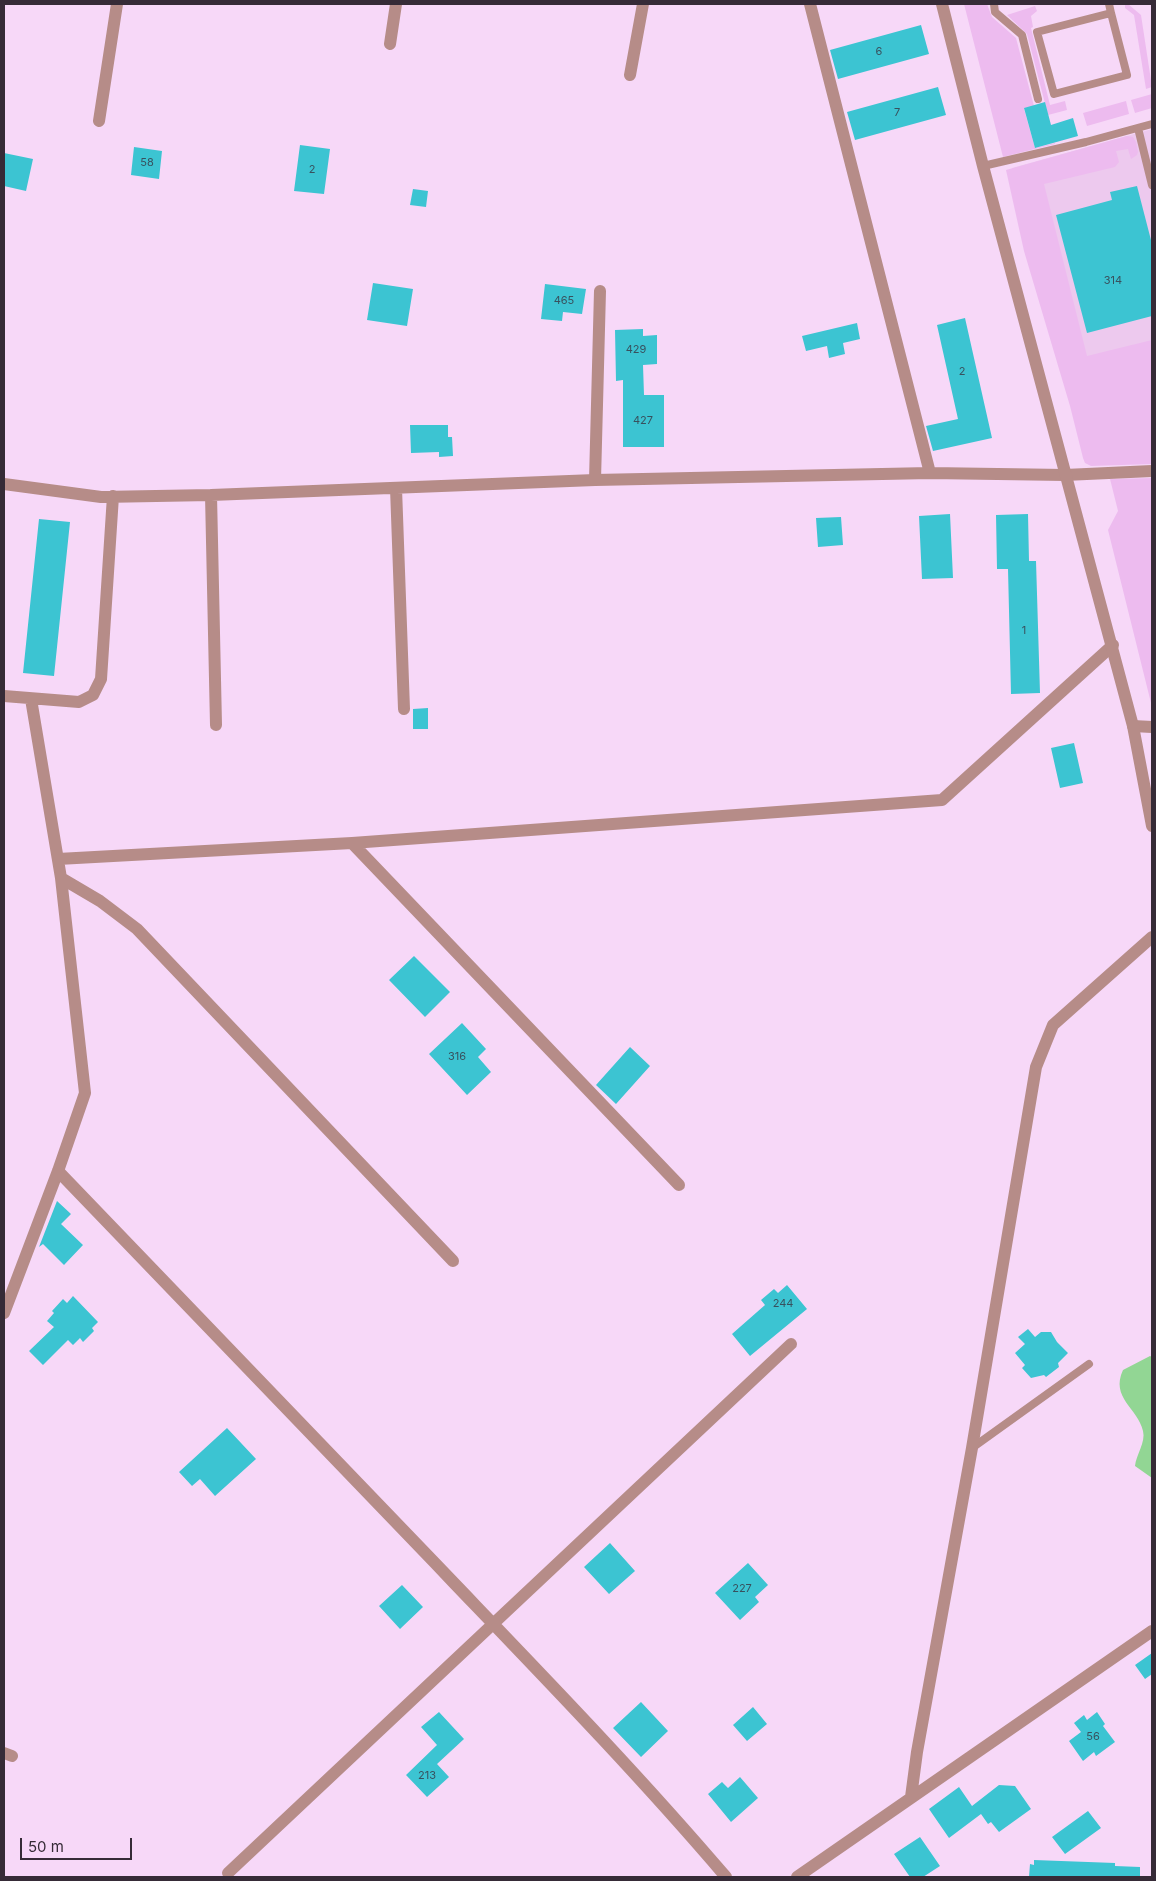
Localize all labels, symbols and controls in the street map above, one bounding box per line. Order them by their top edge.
house number: 6 [876,45,882,59]
house number: 7 [894,106,900,120]
house number: 58 [140,156,154,170]
house number: 2 [309,163,315,177]
house number: 314 [1104,274,1122,288]
house number: 465 [554,294,574,308]
house number: 429 [626,343,646,357]
house number: 2 [959,365,965,379]
house number: 427 [633,414,653,428]
house number: 1 [1022,624,1026,638]
house number: 316 [448,1050,466,1064]
house number: 244 [773,1297,793,1311]
house number: 227 [732,1582,752,1596]
house number: 56 [1086,1730,1100,1744]
house number: 213 [418,1769,436,1783]
scale bar [22,1828,135,1860]
text: 50 m [28,1837,64,1856]

